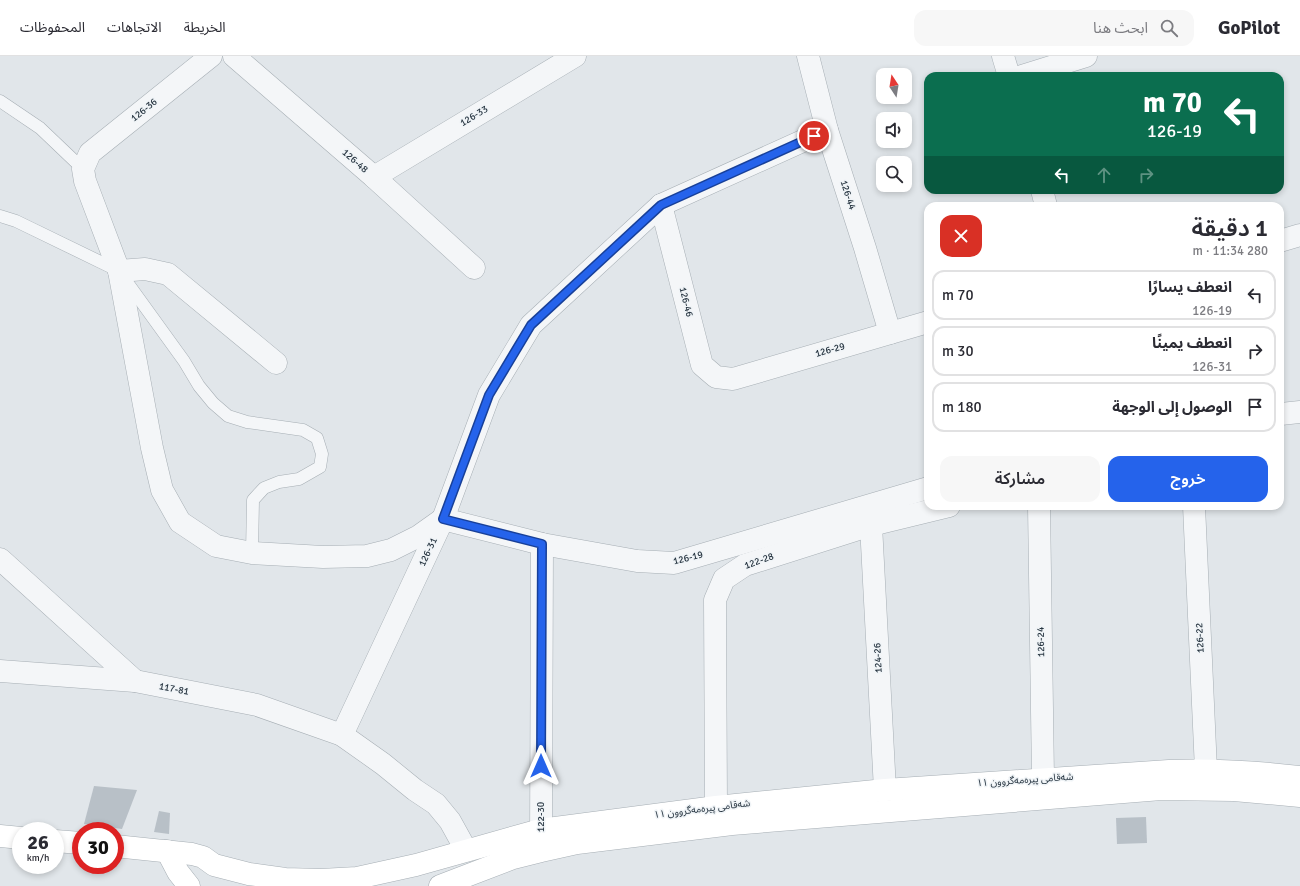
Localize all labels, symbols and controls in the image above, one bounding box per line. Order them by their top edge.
search box [914,10,1194,46]
text: GoPilot [1218,16,1280,40]
icon: search [1158,17,1180,39]
text: المحفوظات [20,19,85,36]
text: الاتجاهات [107,19,162,36]
text: الخريطة [184,19,226,36]
text: ابحث هنا [1093,19,1148,37]
north arrow [876,68,912,104]
map controls [876,68,912,192]
text: 70 m [1143,86,1202,120]
icon: left [1216,88,1268,140]
street label: 126-36 [128,96,160,124]
street label: 126-33 [458,103,490,129]
button: sound [876,112,912,148]
pin [797,119,831,153]
text: 126-19 [1147,120,1202,142]
icon: arrive [803,125,825,147]
street label: 126-48 [340,146,370,176]
button: search [876,156,912,192]
icon: left [1051,164,1073,186]
icon: ahead [1093,164,1115,186]
icon: right [1135,164,1157,186]
street label: 126-44 [838,179,859,212]
text: 1 دقيقة [1192,213,1268,243]
button: close [940,215,982,257]
text: 280 m · 11:34 [1192,243,1268,259]
text: انعطف يسارًا [1148,278,1232,296]
icon: left [1244,284,1266,306]
street label: 126-46 [676,286,696,318]
text: 70 m [942,286,973,304]
text: 126-19 [1192,303,1232,319]
text: انعطف يمينًا [1152,334,1232,352]
street label: 126-29 [814,340,846,360]
icon: right [1244,340,1266,362]
text: 30 m [942,342,973,360]
text: 126-31 [1192,359,1232,375]
icon: arrive [1244,396,1266,418]
text: 180 m [942,398,982,416]
text: الوصول إلى الوجهة [1112,398,1232,416]
button: مشاركة [940,456,1100,502]
button: خروج [1108,456,1268,502]
street label: 126-31 [416,536,440,568]
street label: 126-19 [672,548,704,568]
street label: 122-28 [743,550,775,572]
street label: 126-22 [1193,622,1207,654]
street label: 126-24 [1035,626,1047,657]
street label: 124-26 [871,642,885,674]
street label: 117-81 [158,680,190,698]
position arrow [520,745,562,787]
street label: شەقامی پیرەمەگروون ١١ [976,771,1074,789]
street label: شەقامی پیرەمەگروون ١١ [653,797,751,821]
street label: 122-30 [535,802,547,832]
speed limit sign: 30 [72,822,124,874]
text: 26 [27,830,49,855]
text: km/h [27,852,49,864]

